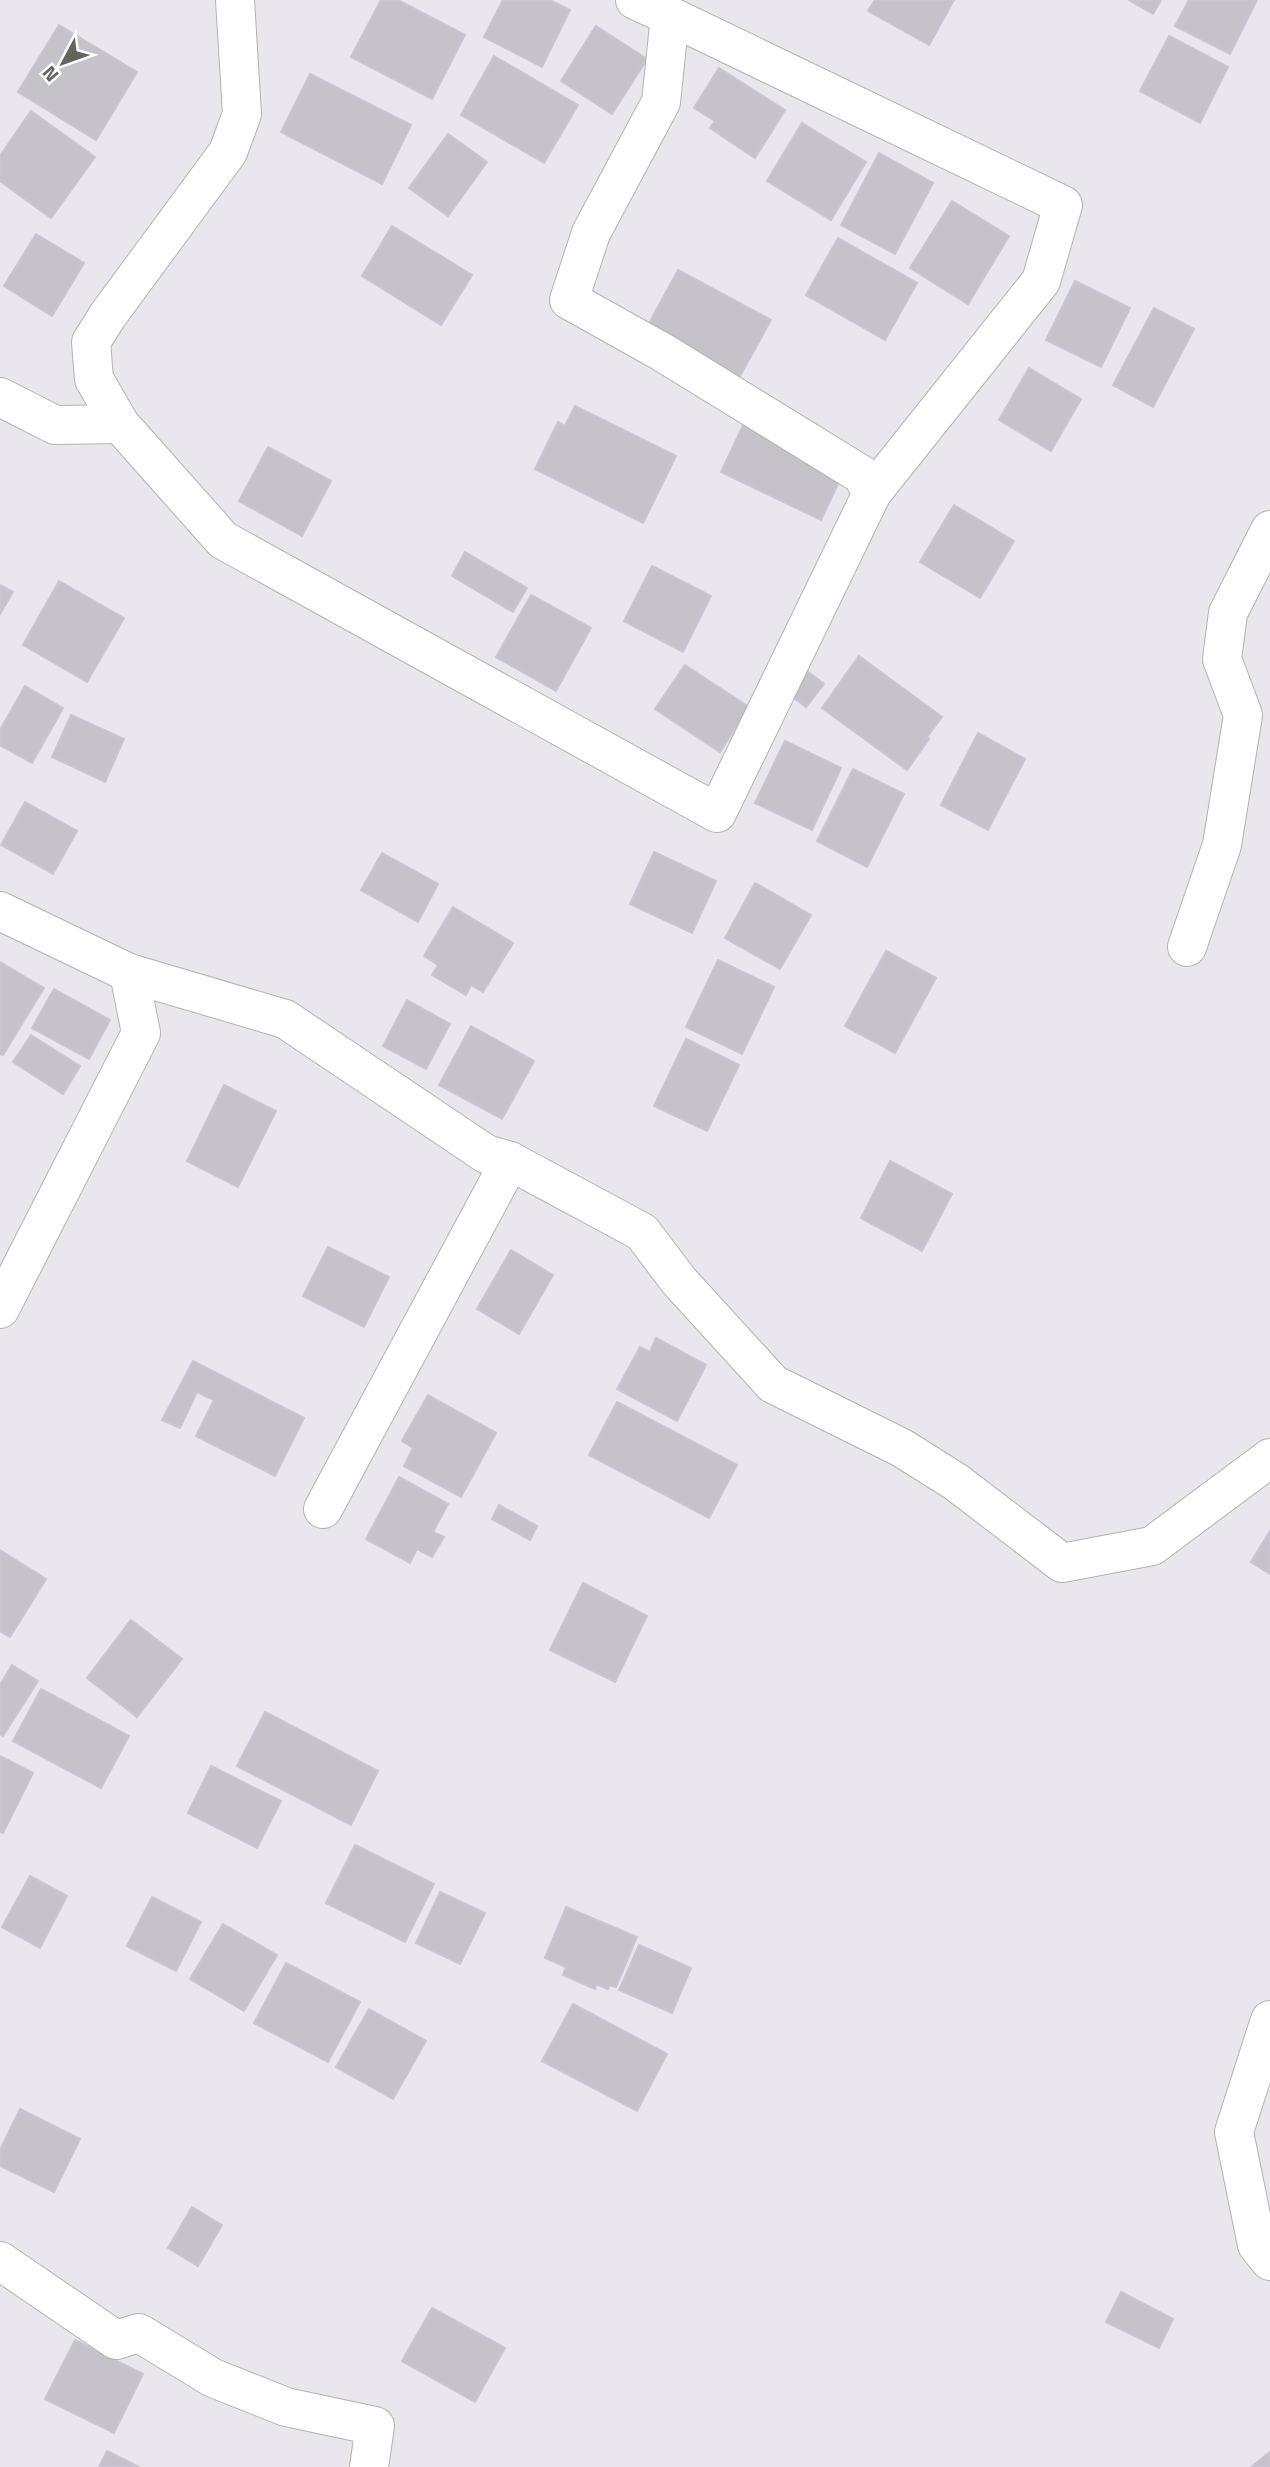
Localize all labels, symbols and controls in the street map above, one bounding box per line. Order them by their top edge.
north arrow [28,28,98,98]
text: N [35,60,65,89]

